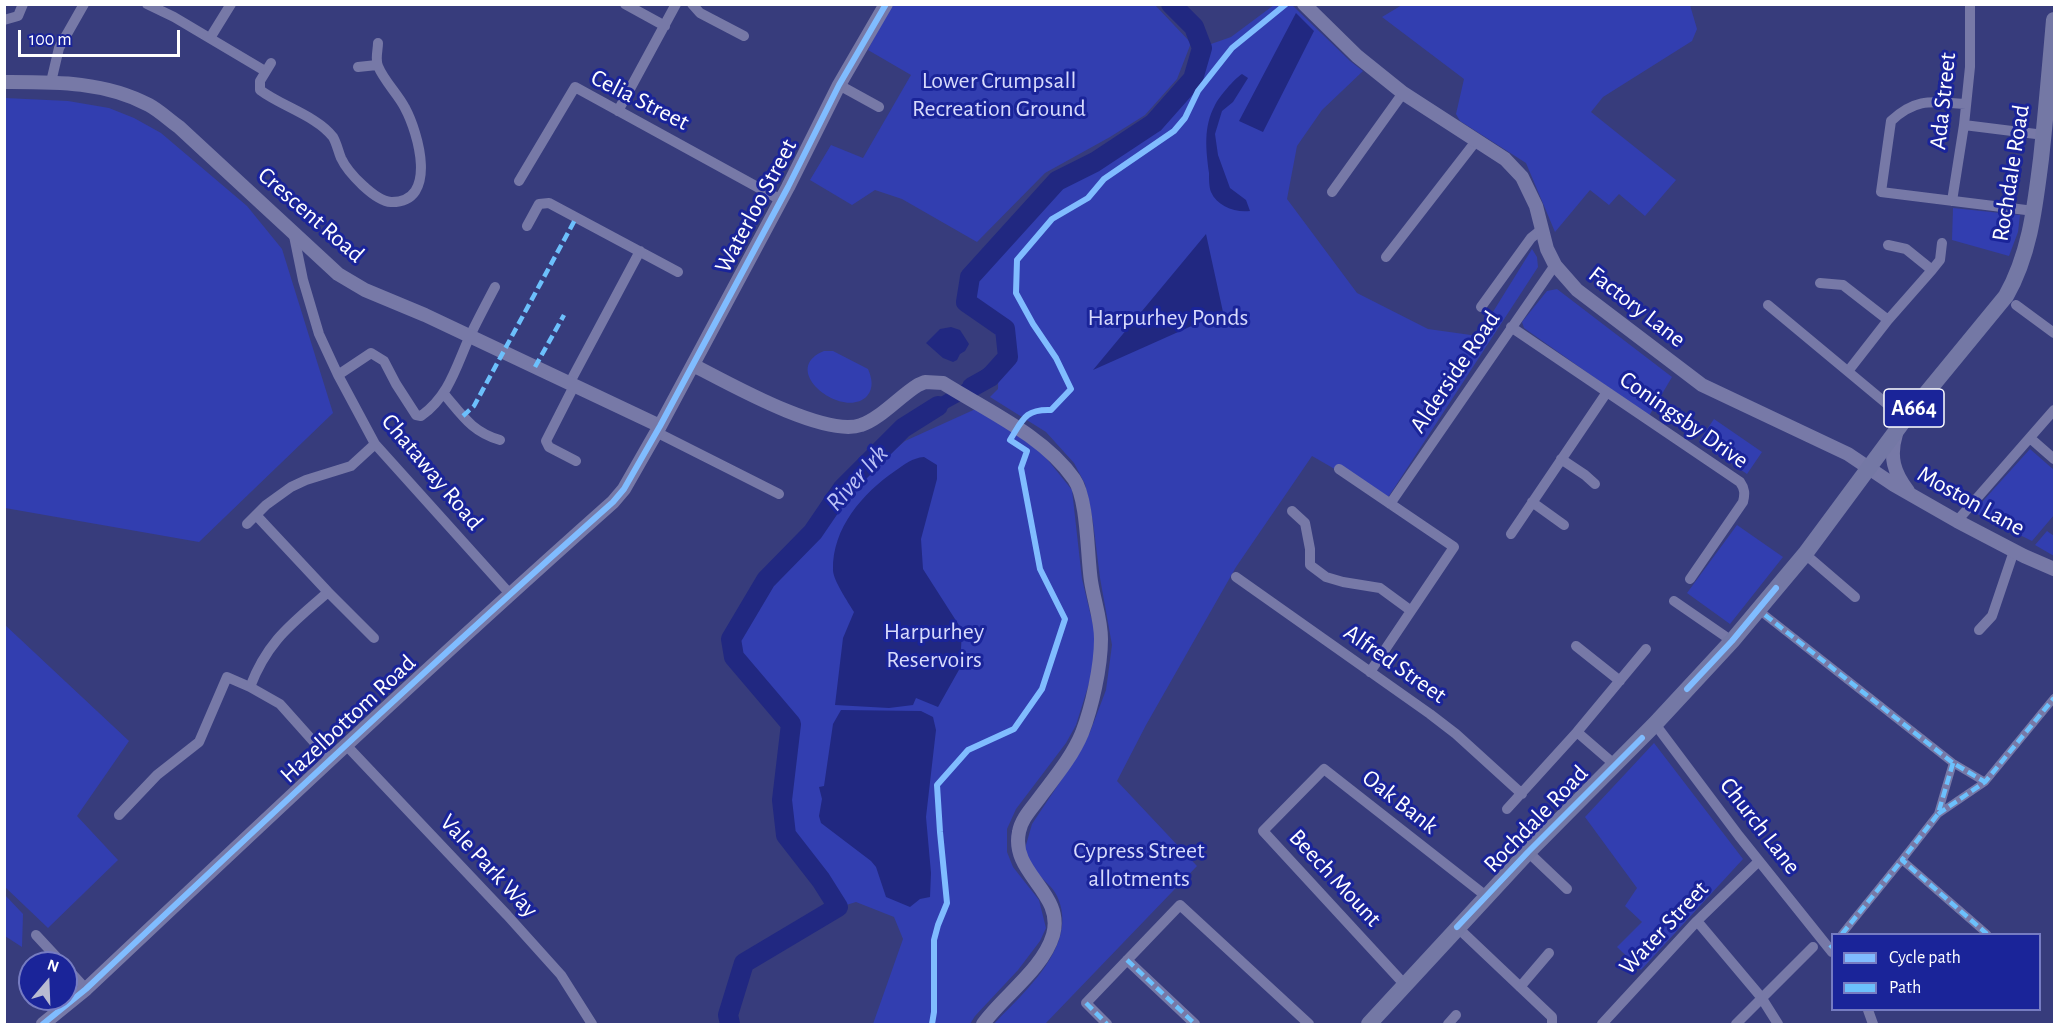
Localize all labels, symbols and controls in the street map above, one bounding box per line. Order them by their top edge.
scale bar [21,18,183,56]
text: 100 m [29,31,72,49]
street label: Ada Street [1924,51,1962,151]
street label: Celia Street [586,63,694,137]
park label: Lower Crumpsall Recreation Ground [912,67,1086,123]
street label: Rochdale Road [1986,103,2036,243]
street label: Waterloo Street [709,134,803,278]
street label: Crescent Road [252,161,370,269]
street label: Factory Lane [1583,260,1691,354]
park label: Harpurhey Ponds [1088,304,1248,332]
street label: Alderside Road [1404,306,1506,438]
street label: Coningsby Drive [1614,365,1754,475]
road number: A664 [1884,389,1944,427]
street label: Chataway Road [375,408,489,536]
water label: River Irk [819,438,895,518]
street label: Moston Lane [1912,460,2030,542]
park label: Harpurhey Reservoirs [884,618,984,674]
street label: Alfred Street [1338,618,1452,710]
street label: Hazelbottom Road [274,649,422,789]
street label: Rochdale Road [1478,759,1594,879]
street label: Oak Bank [1356,763,1444,841]
street label: Church Lane [1713,772,1807,880]
street label: Vale Park Way [434,808,544,924]
street label: Beech Mount [1283,823,1387,933]
park label: Cypress Street allotments [1073,837,1205,893]
street label: Water Street [1613,875,1715,981]
legend [1831,933,2041,1011]
text: Cycle path [1889,949,1961,967]
north arrow [18,951,78,1011]
text: N [45,956,61,975]
text: Path [1889,979,1921,997]

